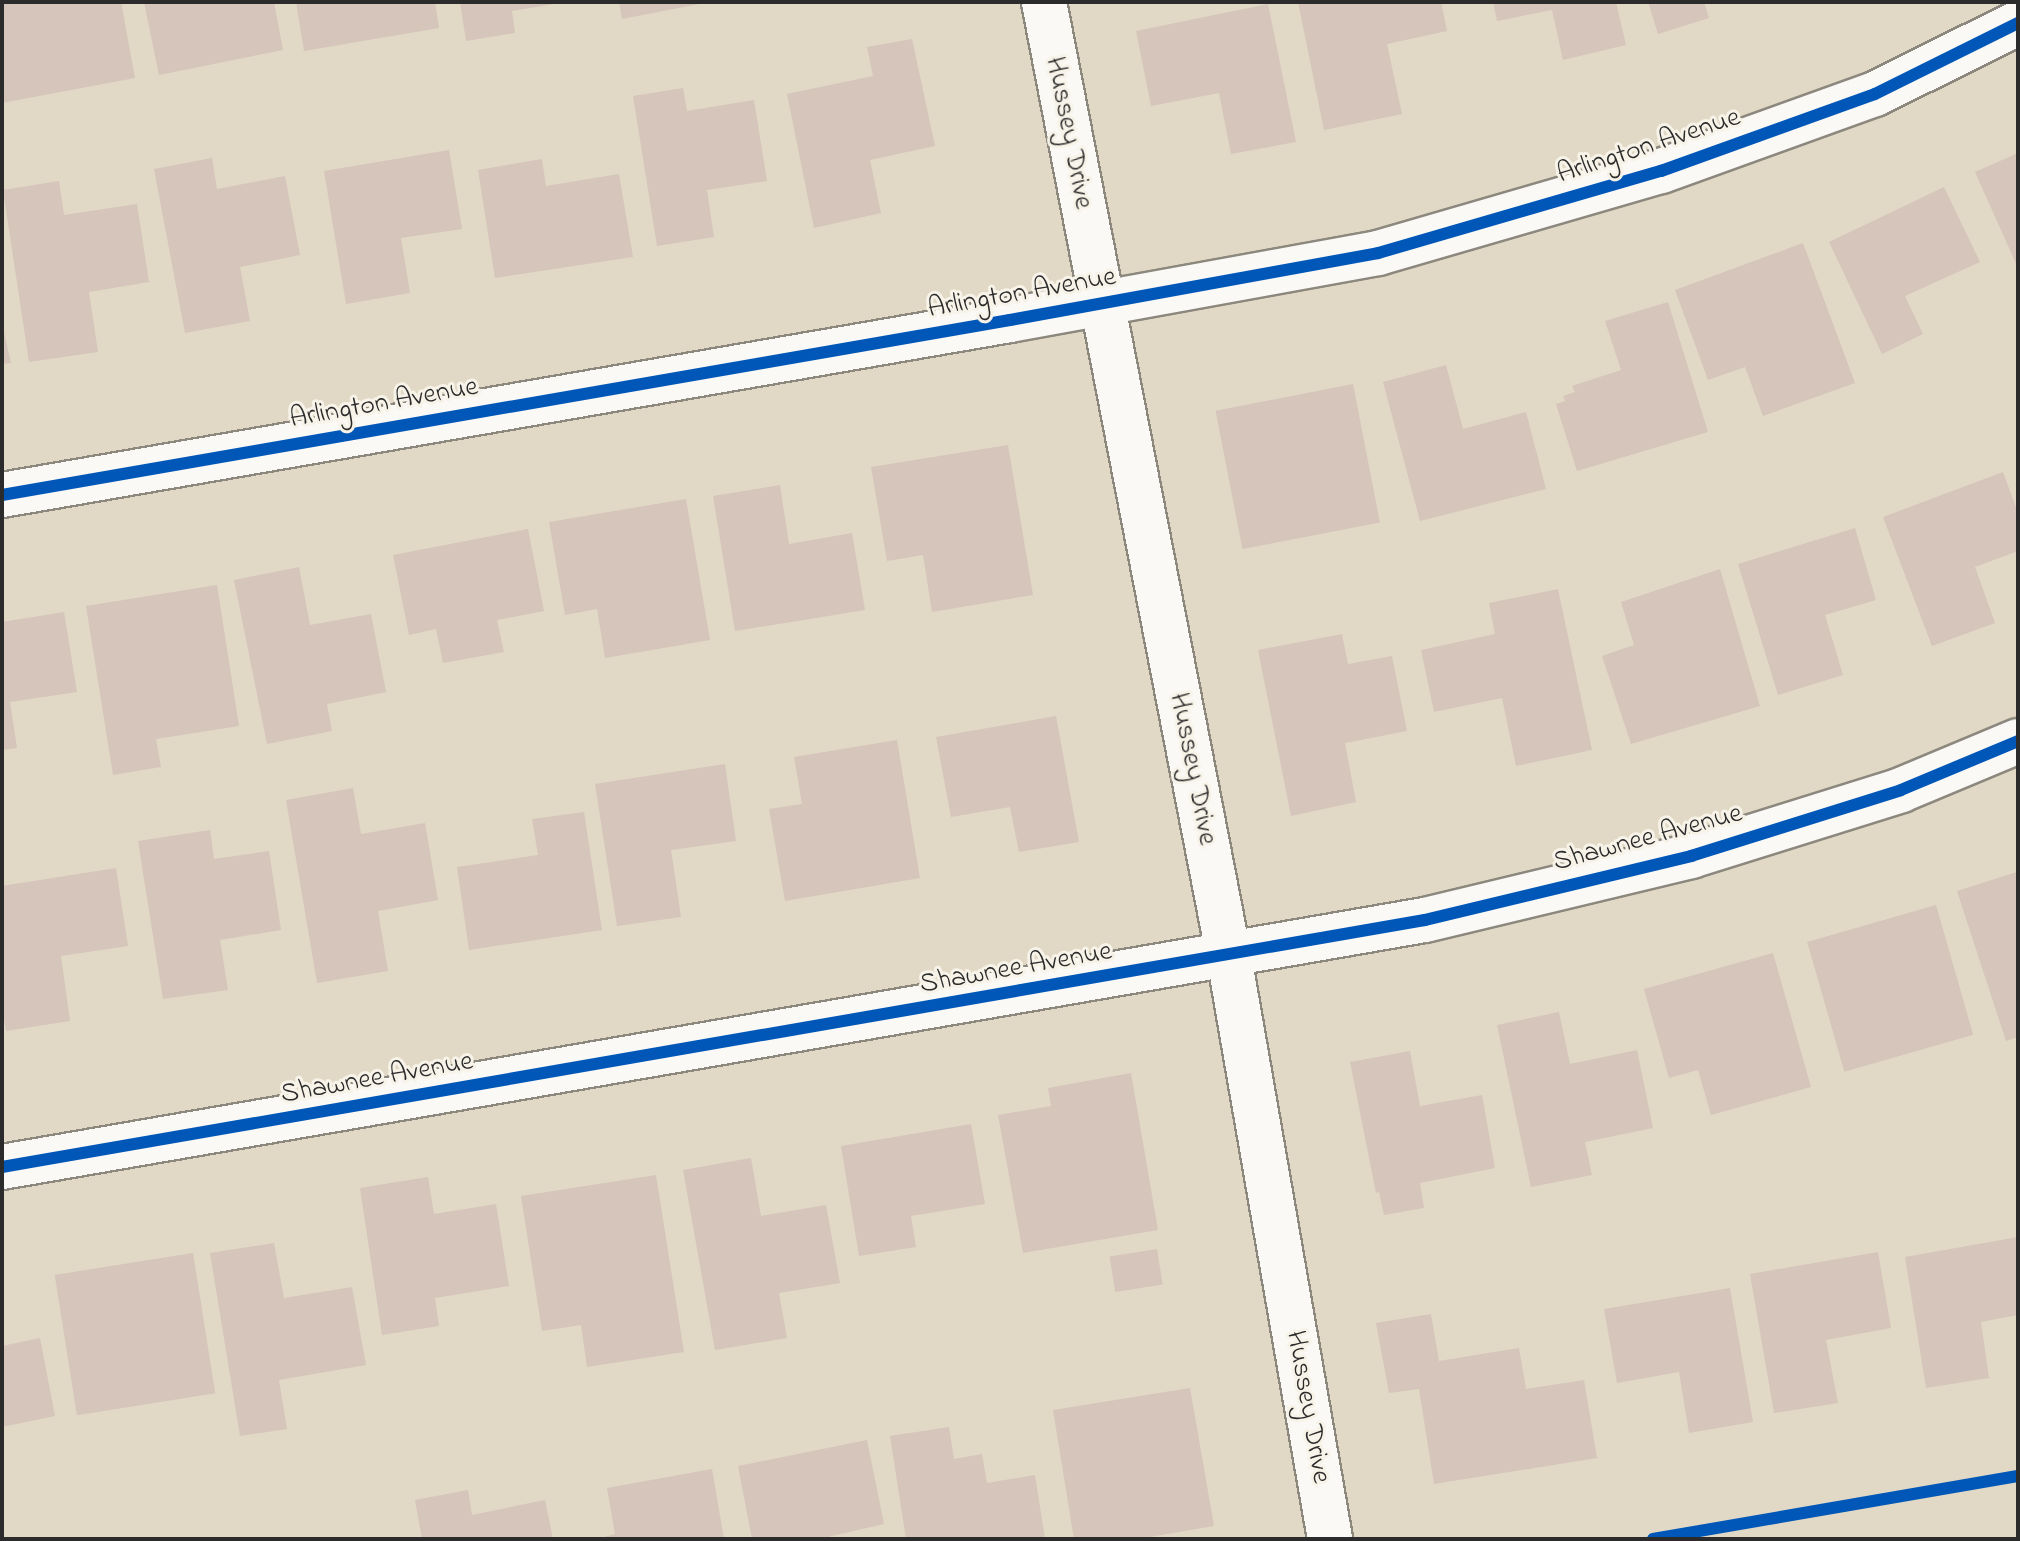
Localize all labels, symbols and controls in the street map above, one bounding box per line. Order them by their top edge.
street label: Hussey Drive [1037,54,1099,212]
street label: Arlington Avenue [1553,102,1745,192]
street label: Arlington Avenue [925,261,1119,327]
street label: Arlington Avenue [287,371,481,437]
street label: Hussey Drive [1161,690,1223,848]
street label: Shawnee Avenue [1550,798,1746,880]
street label: Shawnee Avenue [917,936,1115,1002]
street label: Shawnee Avenue [278,1046,476,1112]
street label: Hussey Drive [1277,1328,1337,1486]

